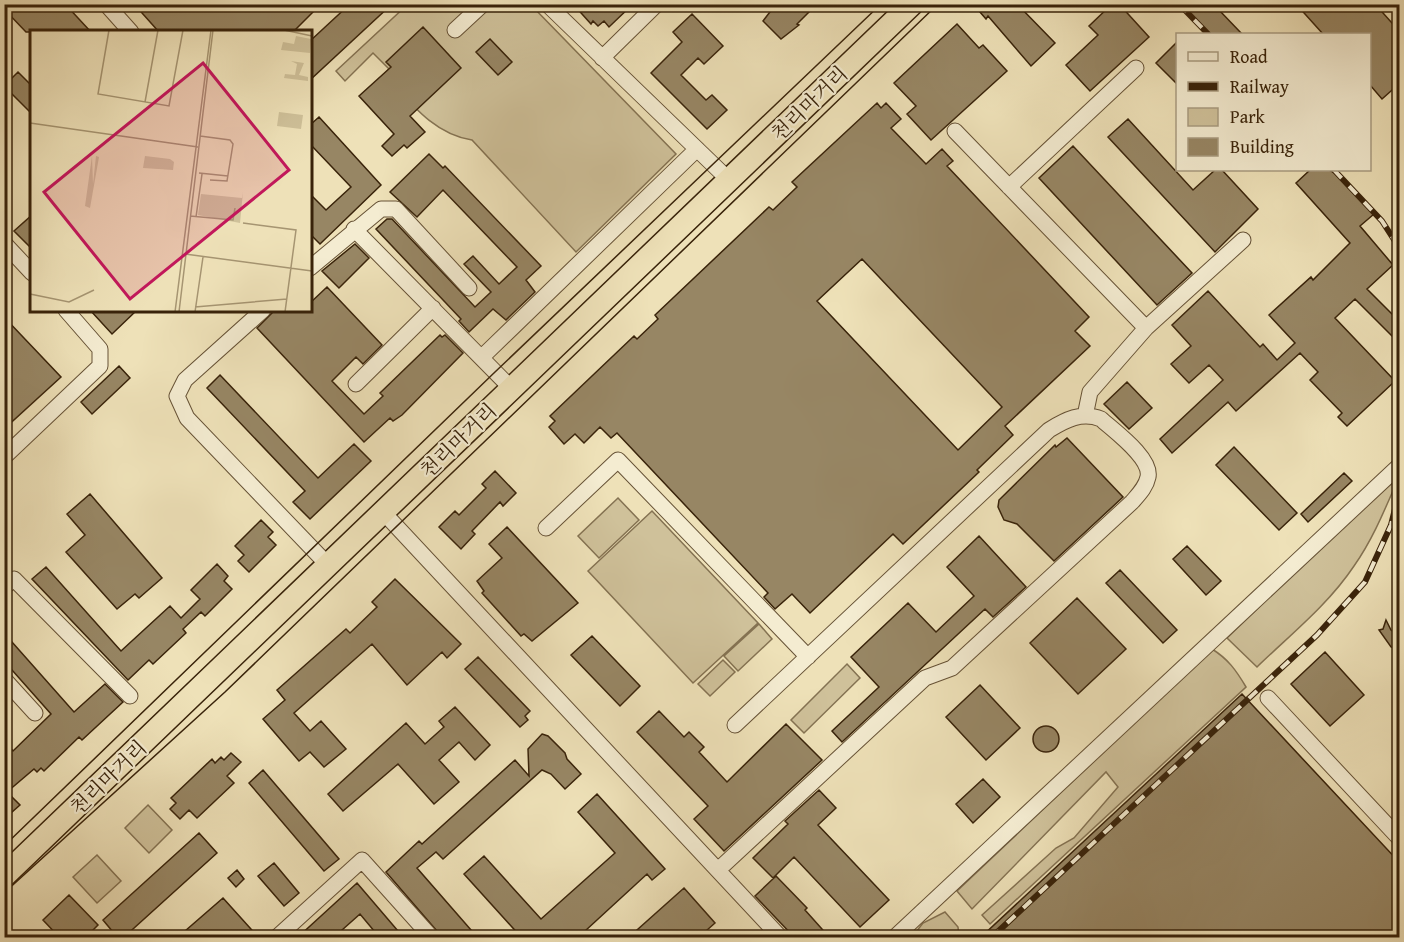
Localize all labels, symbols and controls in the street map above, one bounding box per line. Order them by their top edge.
inset map [30,30,312,312]
legend [1176,33,1371,171]
text: Road [1230,43,1268,70]
street label: 천리마거리 [764,59,854,147]
text: Railway [1230,73,1289,100]
text: Park [1230,103,1266,130]
text: Building [1230,133,1294,160]
street label: 천리마거리 [413,396,503,484]
street label: 천리마거리 [63,733,153,821]

